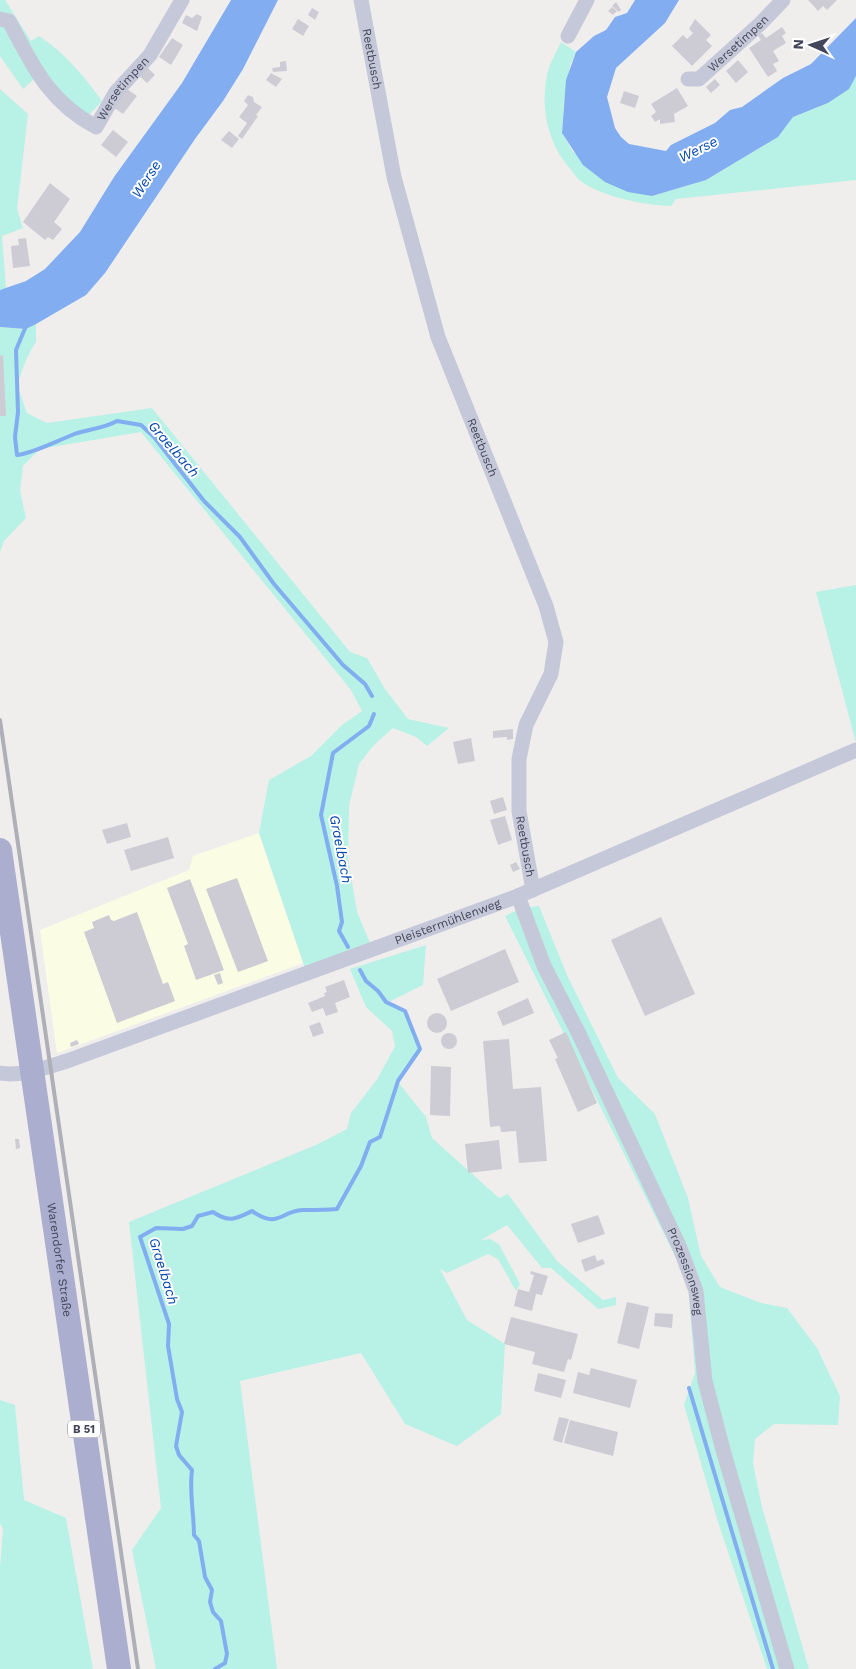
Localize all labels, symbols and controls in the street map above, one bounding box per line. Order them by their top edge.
street label: Wersetimpen [705,12,772,75]
north arrow [786,20,836,70]
street label: Reetbusch [359,27,385,91]
text: N [790,39,806,50]
street label: Wersetimpen [94,54,152,123]
water label: Werse [676,133,720,165]
water label: Werse [128,157,164,201]
street label: Reetbusch [464,416,500,479]
water label: Graelbach [145,418,203,480]
water label: Graelbach [327,814,355,884]
street label: Reetbusch [513,815,538,878]
street label: Pleistermühlenweg [393,896,503,948]
street label: Warendorfer Straße [44,1202,75,1318]
street label: Prozessionsweg [664,1225,705,1317]
water label: Graelbach [146,1236,182,1306]
road number: B 51 [68,1420,100,1438]

